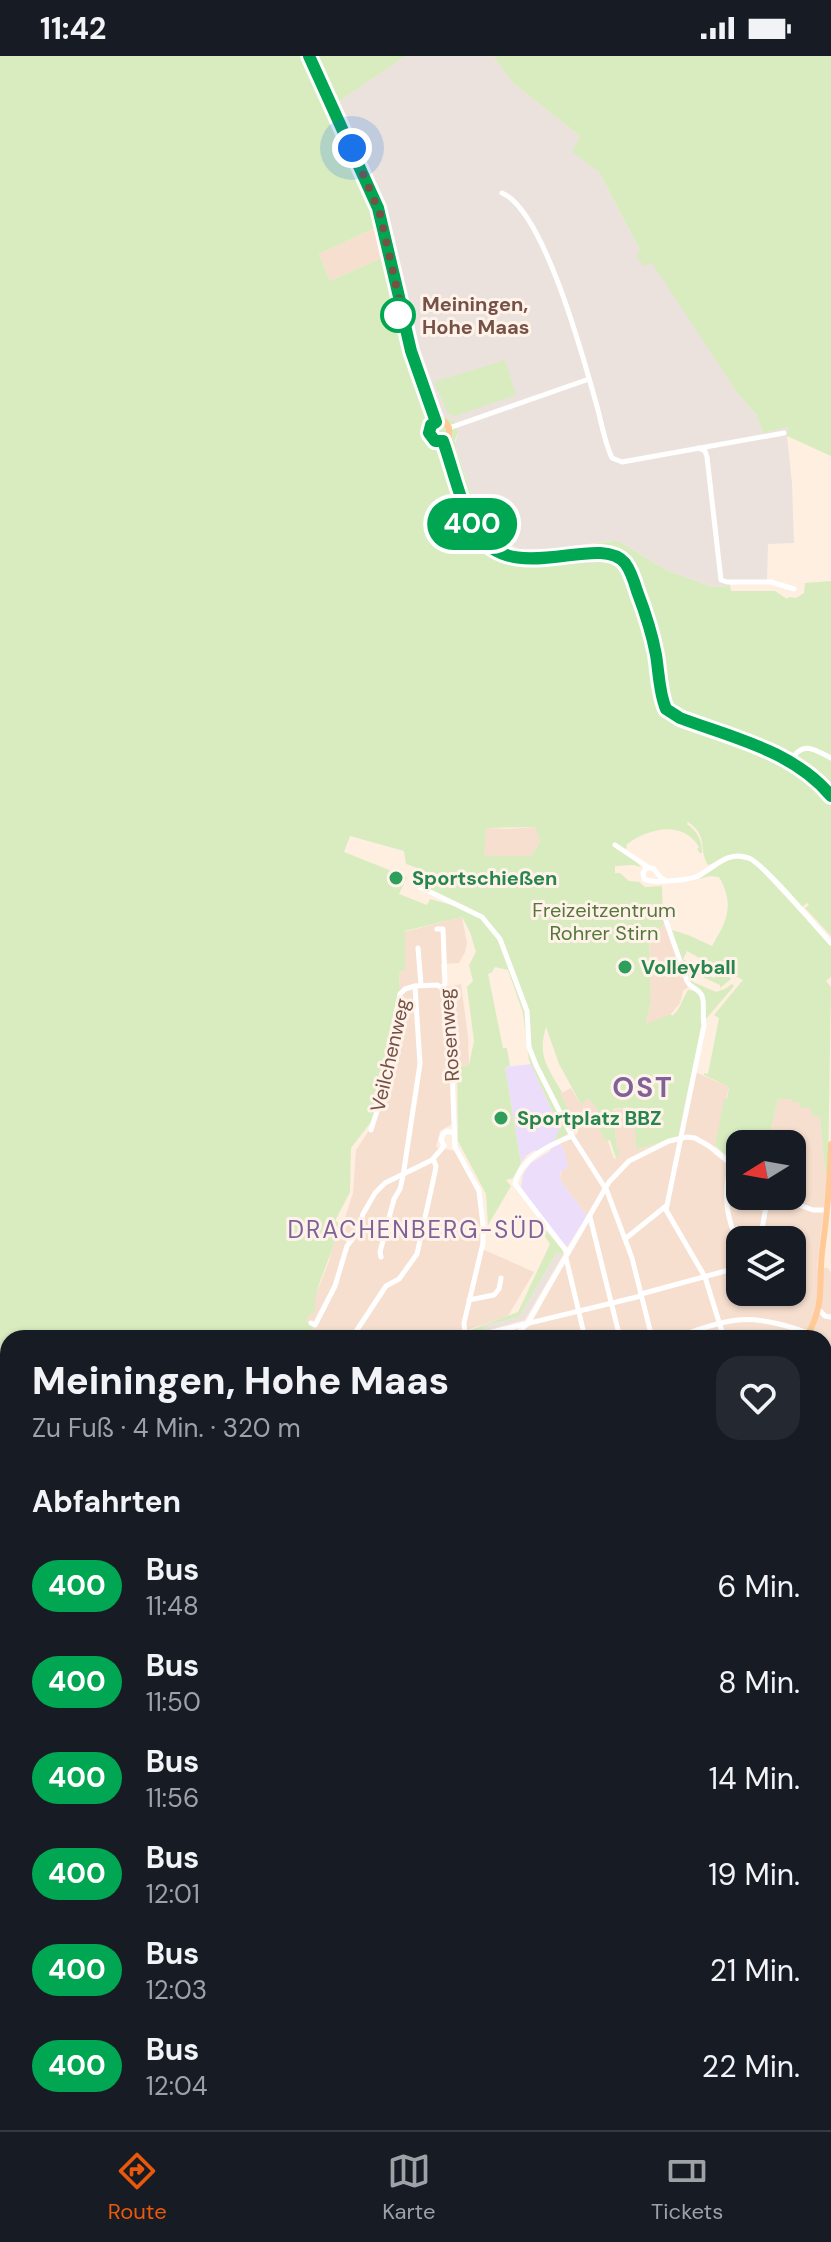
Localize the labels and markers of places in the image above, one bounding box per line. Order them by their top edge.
place label: Meiningen, Hohe Maas [422,291,529,340]
marker: Meiningen, Hohe Maas [381,298,415,332]
place label: Sportschießen [412,865,557,891]
marker: Sportschießen [387,869,405,887]
place label: Volleyball [641,954,736,980]
marker: Volleyball [616,958,634,976]
place label: Sportplatz BBZ [517,1105,661,1131]
marker: Sportplatz BBZ [492,1109,510,1127]

